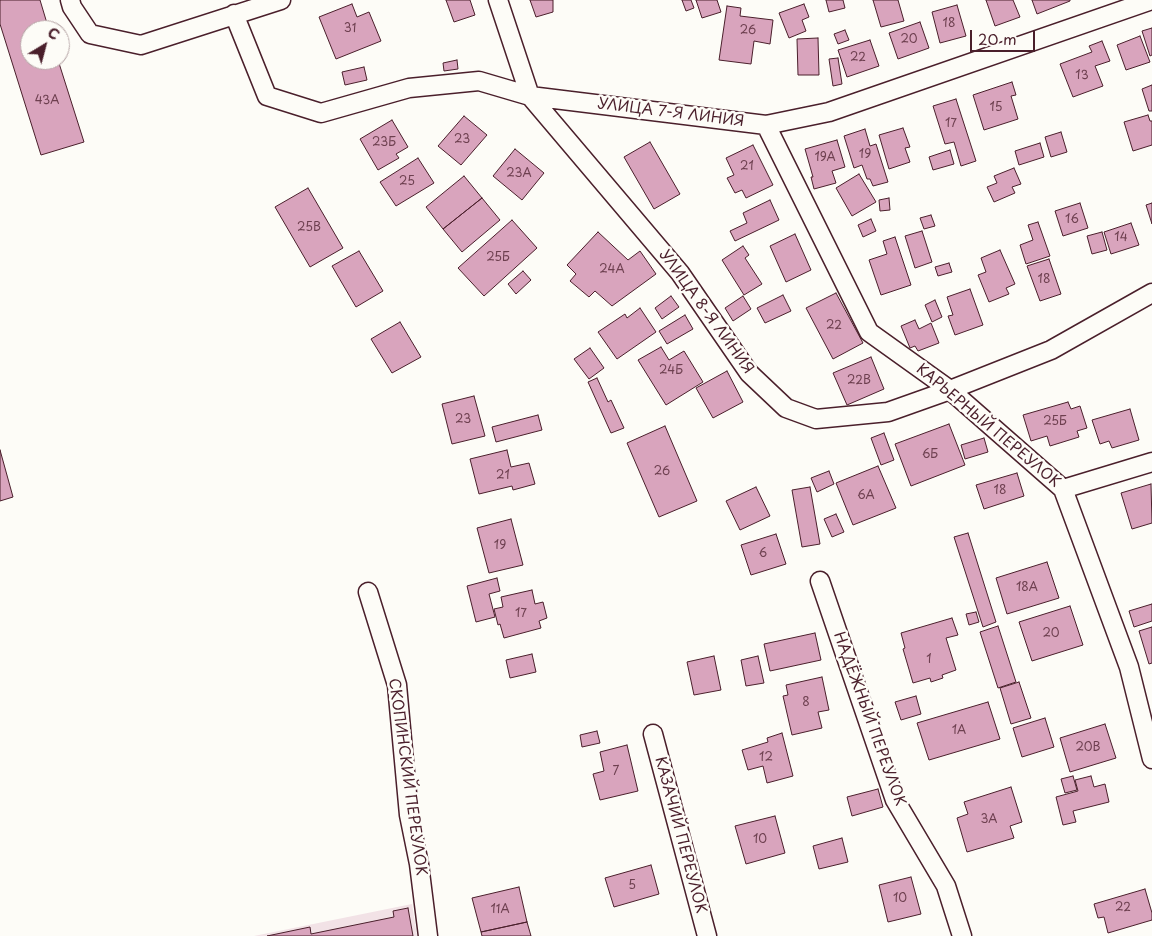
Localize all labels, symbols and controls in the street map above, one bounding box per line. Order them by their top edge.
house number: 18 [943,17,955,31]
north arrow [20,20,70,70]
scale bar [972,20,1037,52]
text: С [43,22,64,45]
house number: 31 [344,22,356,36]
house number: 26 [740,24,756,38]
text: 20 m [978,27,1017,50]
house number: 20 [900,33,918,47]
house number: 22 [850,51,866,65]
house number: 13 [1075,69,1089,83]
house number: 43А [35,94,59,108]
street label: УЛИЦА 7-Я ЛИНИЯ [597,95,745,131]
house number: 15 [989,101,1003,115]
house number: 17 [945,117,957,131]
house number: 23 [454,133,470,147]
house number: 23Б [372,136,396,150]
house number: 19 [859,148,871,162]
house number: 19А [814,151,836,165]
house number: 21 [740,160,754,174]
house number: 23А [506,167,532,181]
house number: 25 [399,175,415,189]
house number: 16 [1065,213,1079,227]
house number: 25В [297,221,321,235]
house number: 14 [1114,231,1128,245]
street label: УЛИЦА 8-Я ЛИНИЯ [655,246,757,378]
house number: 25Б [486,251,510,265]
house number: 24А [599,263,625,277]
house number: 18 [1038,273,1050,287]
house number: 22 [826,319,842,333]
street label: КАРЬЕРНЫЙ ПЕРЕУЛОК [912,361,1064,491]
house number: 24Б [659,364,683,378]
house number: 22В [847,374,871,388]
house number: 23 [455,413,471,427]
house number: 25Б [1043,415,1067,429]
house number: 6Б [922,448,938,462]
house number: 26 [654,465,670,479]
house number: 21 [496,469,510,483]
house number: 18 [994,484,1006,498]
house number: 6А [857,489,875,503]
house number: 19 [494,539,506,553]
house number: 6 [759,547,767,561]
house number: 18А [1016,581,1038,595]
house number: 17 [515,607,527,621]
house number: 20 [1042,627,1060,641]
street label: НАДЁЖНЫЙ ПЕРЕУЛОК [829,630,909,808]
house number: 1 [926,653,932,667]
street label: СКОПИНСКИЙ ПЕРЕУЛОК [384,677,430,877]
house number: 8 [802,696,810,710]
house number: 1А [952,724,966,738]
house number: 20В [1075,741,1101,755]
house number: 12 [759,751,773,765]
street label: КАЗАЧИЙ ПЕРЕУЛОК [650,755,710,915]
house number: 7 [613,765,619,779]
house number: 3А [980,813,998,827]
house number: 10 [753,833,767,847]
house number: 5 [628,879,636,893]
house number: 10 [893,892,907,906]
house number: 22 [1115,901,1131,915]
house number: 11А [490,903,510,917]

